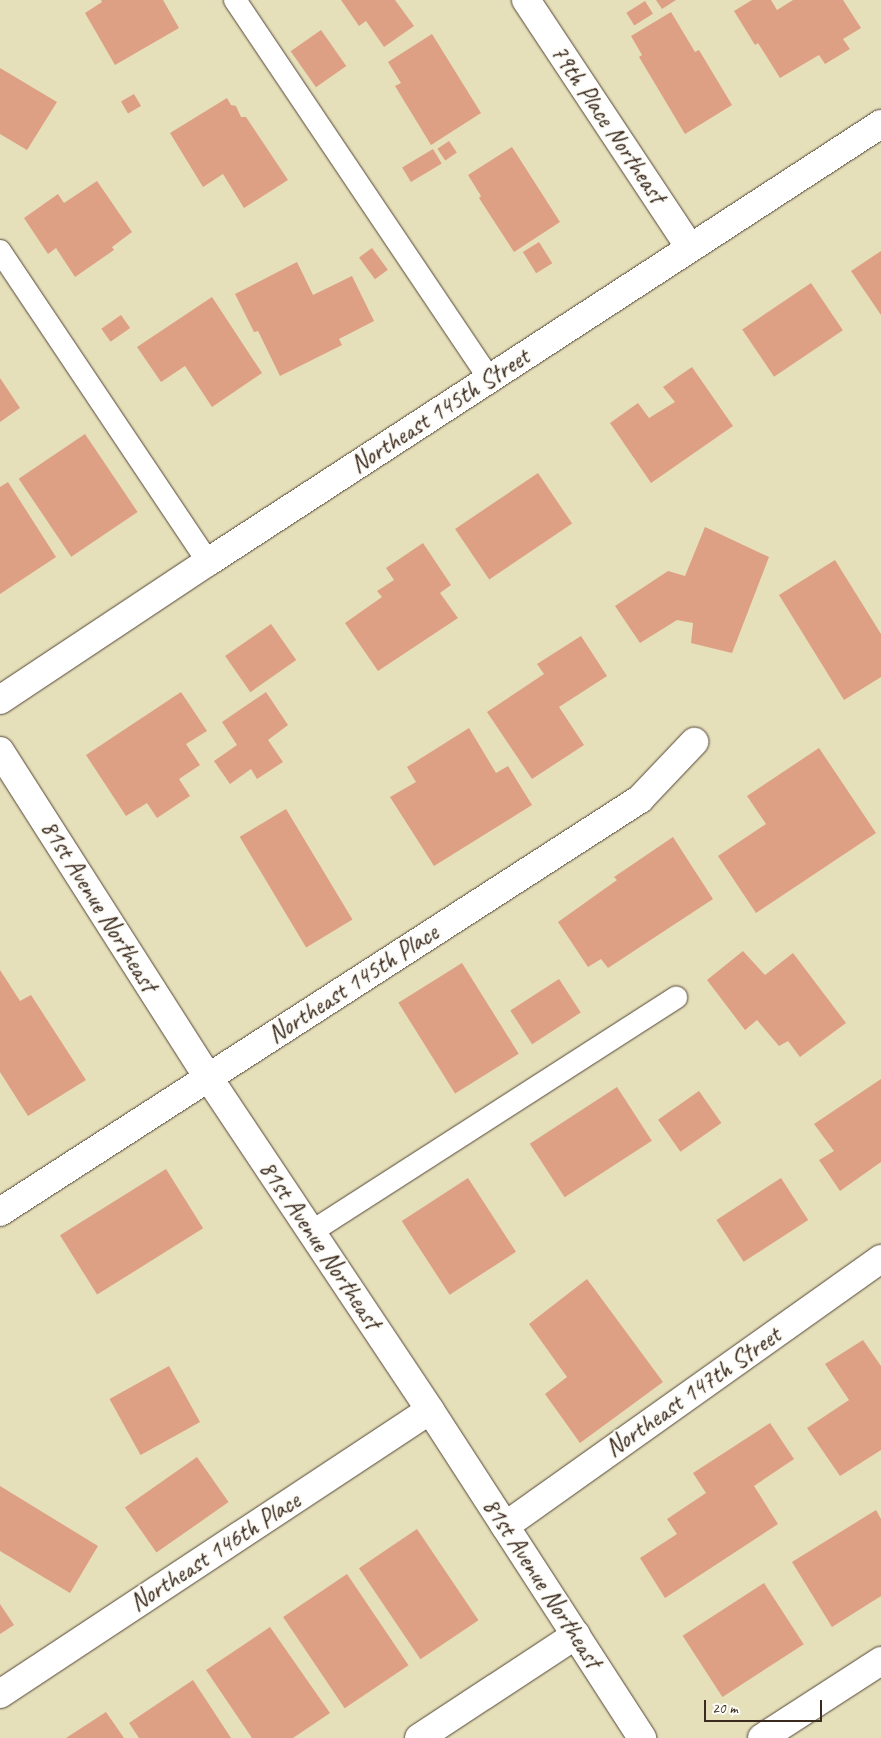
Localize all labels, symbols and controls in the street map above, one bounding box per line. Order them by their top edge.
street label: 79th Place Northeast [544,39,672,209]
street label: Northeast 145th Street [345,342,535,480]
street label: 81st Avenue Northeast [34,815,164,997]
street label: Northeast 145th Place [262,918,444,1050]
street label: 81st Avenue Northeast [253,1155,387,1335]
street label: Northeast 147th Street [599,1320,787,1464]
street label: Northeast 146th Place [124,1486,306,1618]
street label: 81st Avenue Northeast [476,1492,608,1674]
scale bar [706,1690,824,1722]
text: 20 m [712,1699,738,1718]

